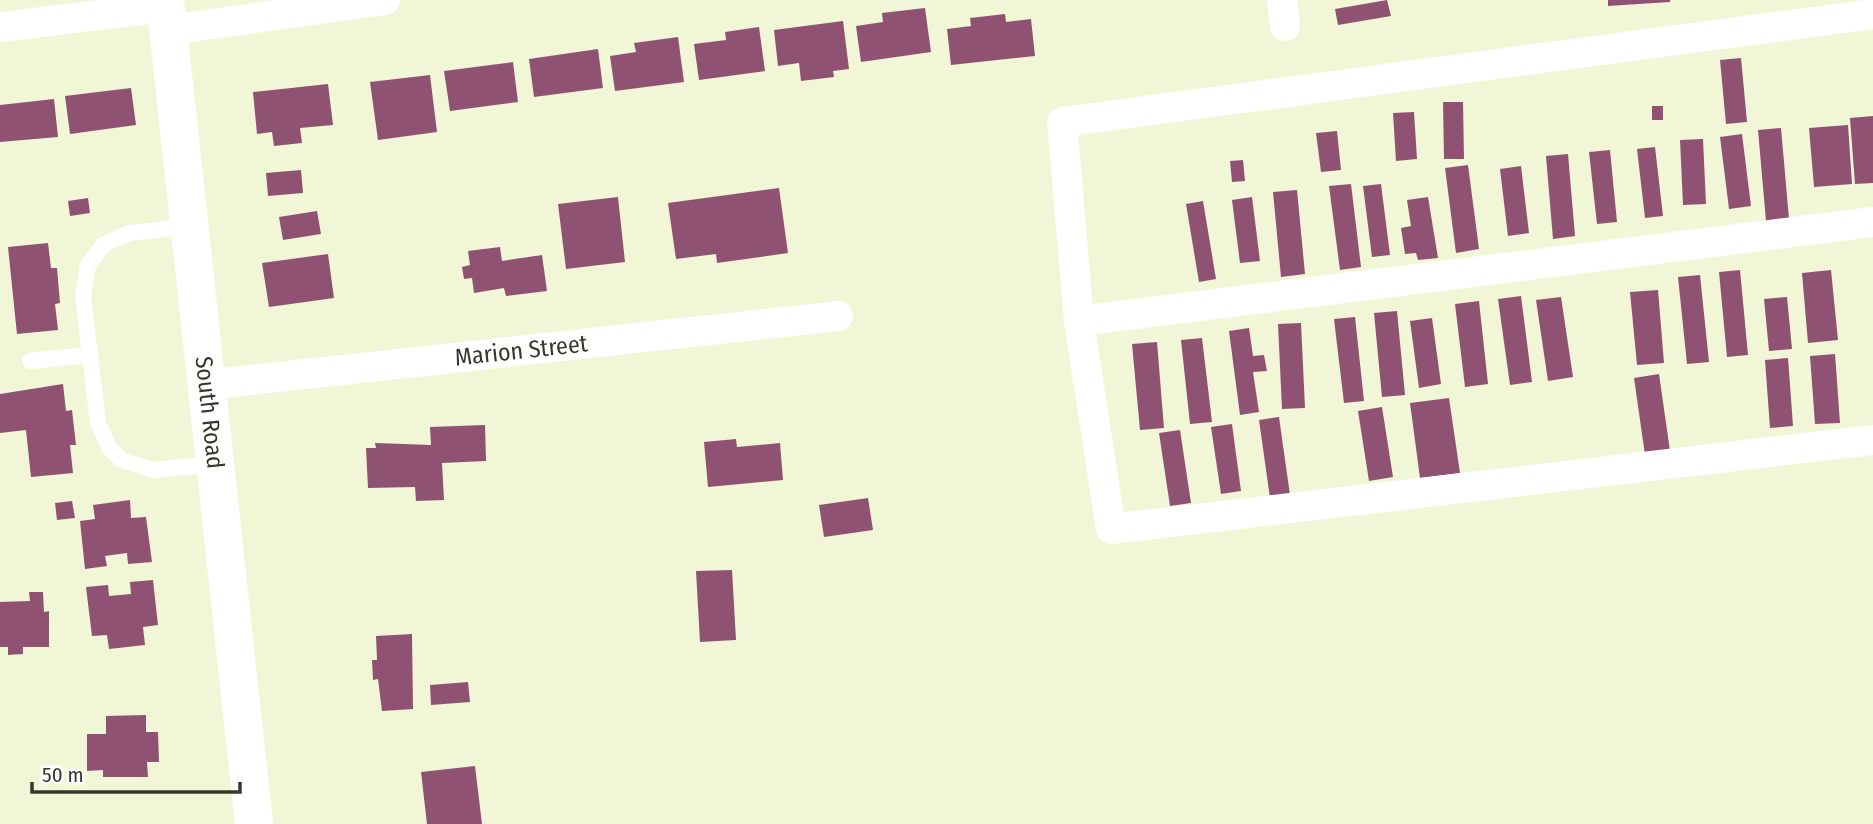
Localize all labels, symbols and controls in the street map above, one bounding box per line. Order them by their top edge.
street label: Marion Street [453,329,589,372]
street label: South Road [190,355,230,470]
scale bar [32,750,240,794]
text: 50 m [42,762,84,788]

